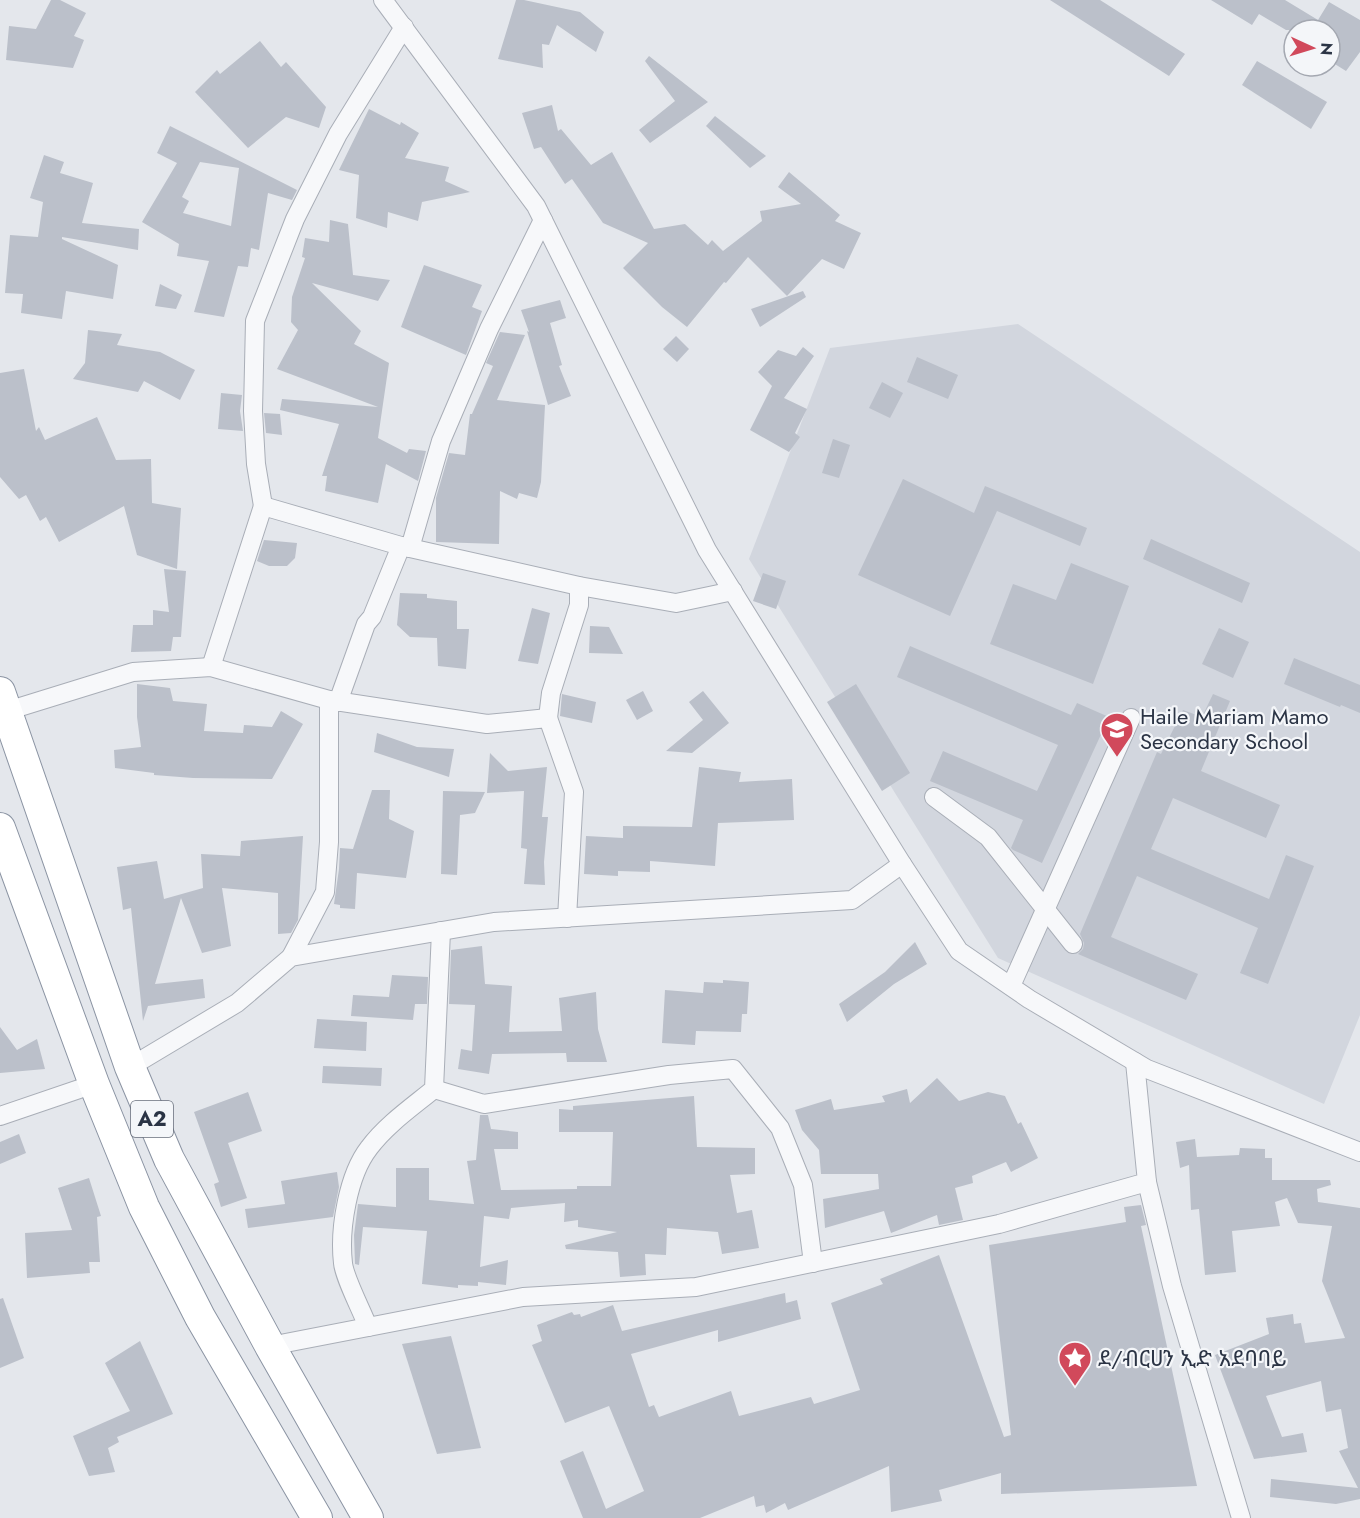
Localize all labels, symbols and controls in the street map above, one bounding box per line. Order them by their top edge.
north arrow [1282,18,1342,78]
text: N [1315,42,1338,56]
place label: Haile Mariam Mamo Secondary School [1140,700,1329,757]
school or university icon: Haile Mariam Mamo Secondary School [1099,711,1135,758]
road number: A2 [131,1101,173,1137]
place icon: ደ/ብርሀን ኢድ አደባባይ [1057,1340,1093,1387]
place label: ደ/ብርሀን ኢድ አደባባይ [1098,1342,1287,1374]

